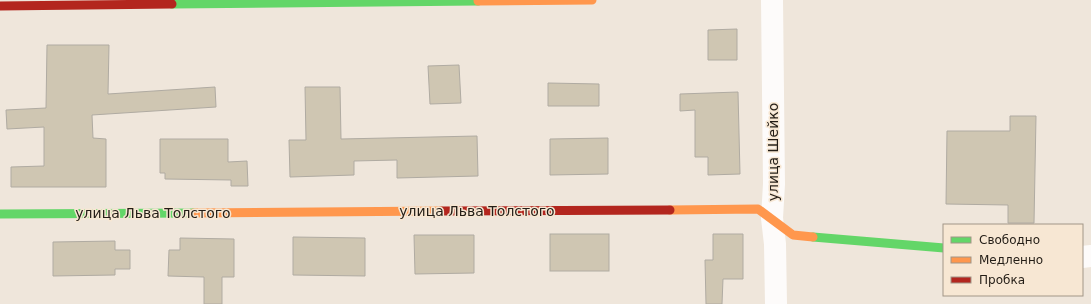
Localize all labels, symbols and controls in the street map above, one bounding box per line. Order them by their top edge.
street label: улица Шейко [765,103,781,201]
street label: улица Льва Толстого [399,203,555,219]
street label: улица Льва Толстого [75,205,231,221]
legend [943,224,1083,296]
text: Свободно [979,233,1040,247]
text: Медленно [979,253,1043,267]
text: Пробка [979,273,1025,287]

